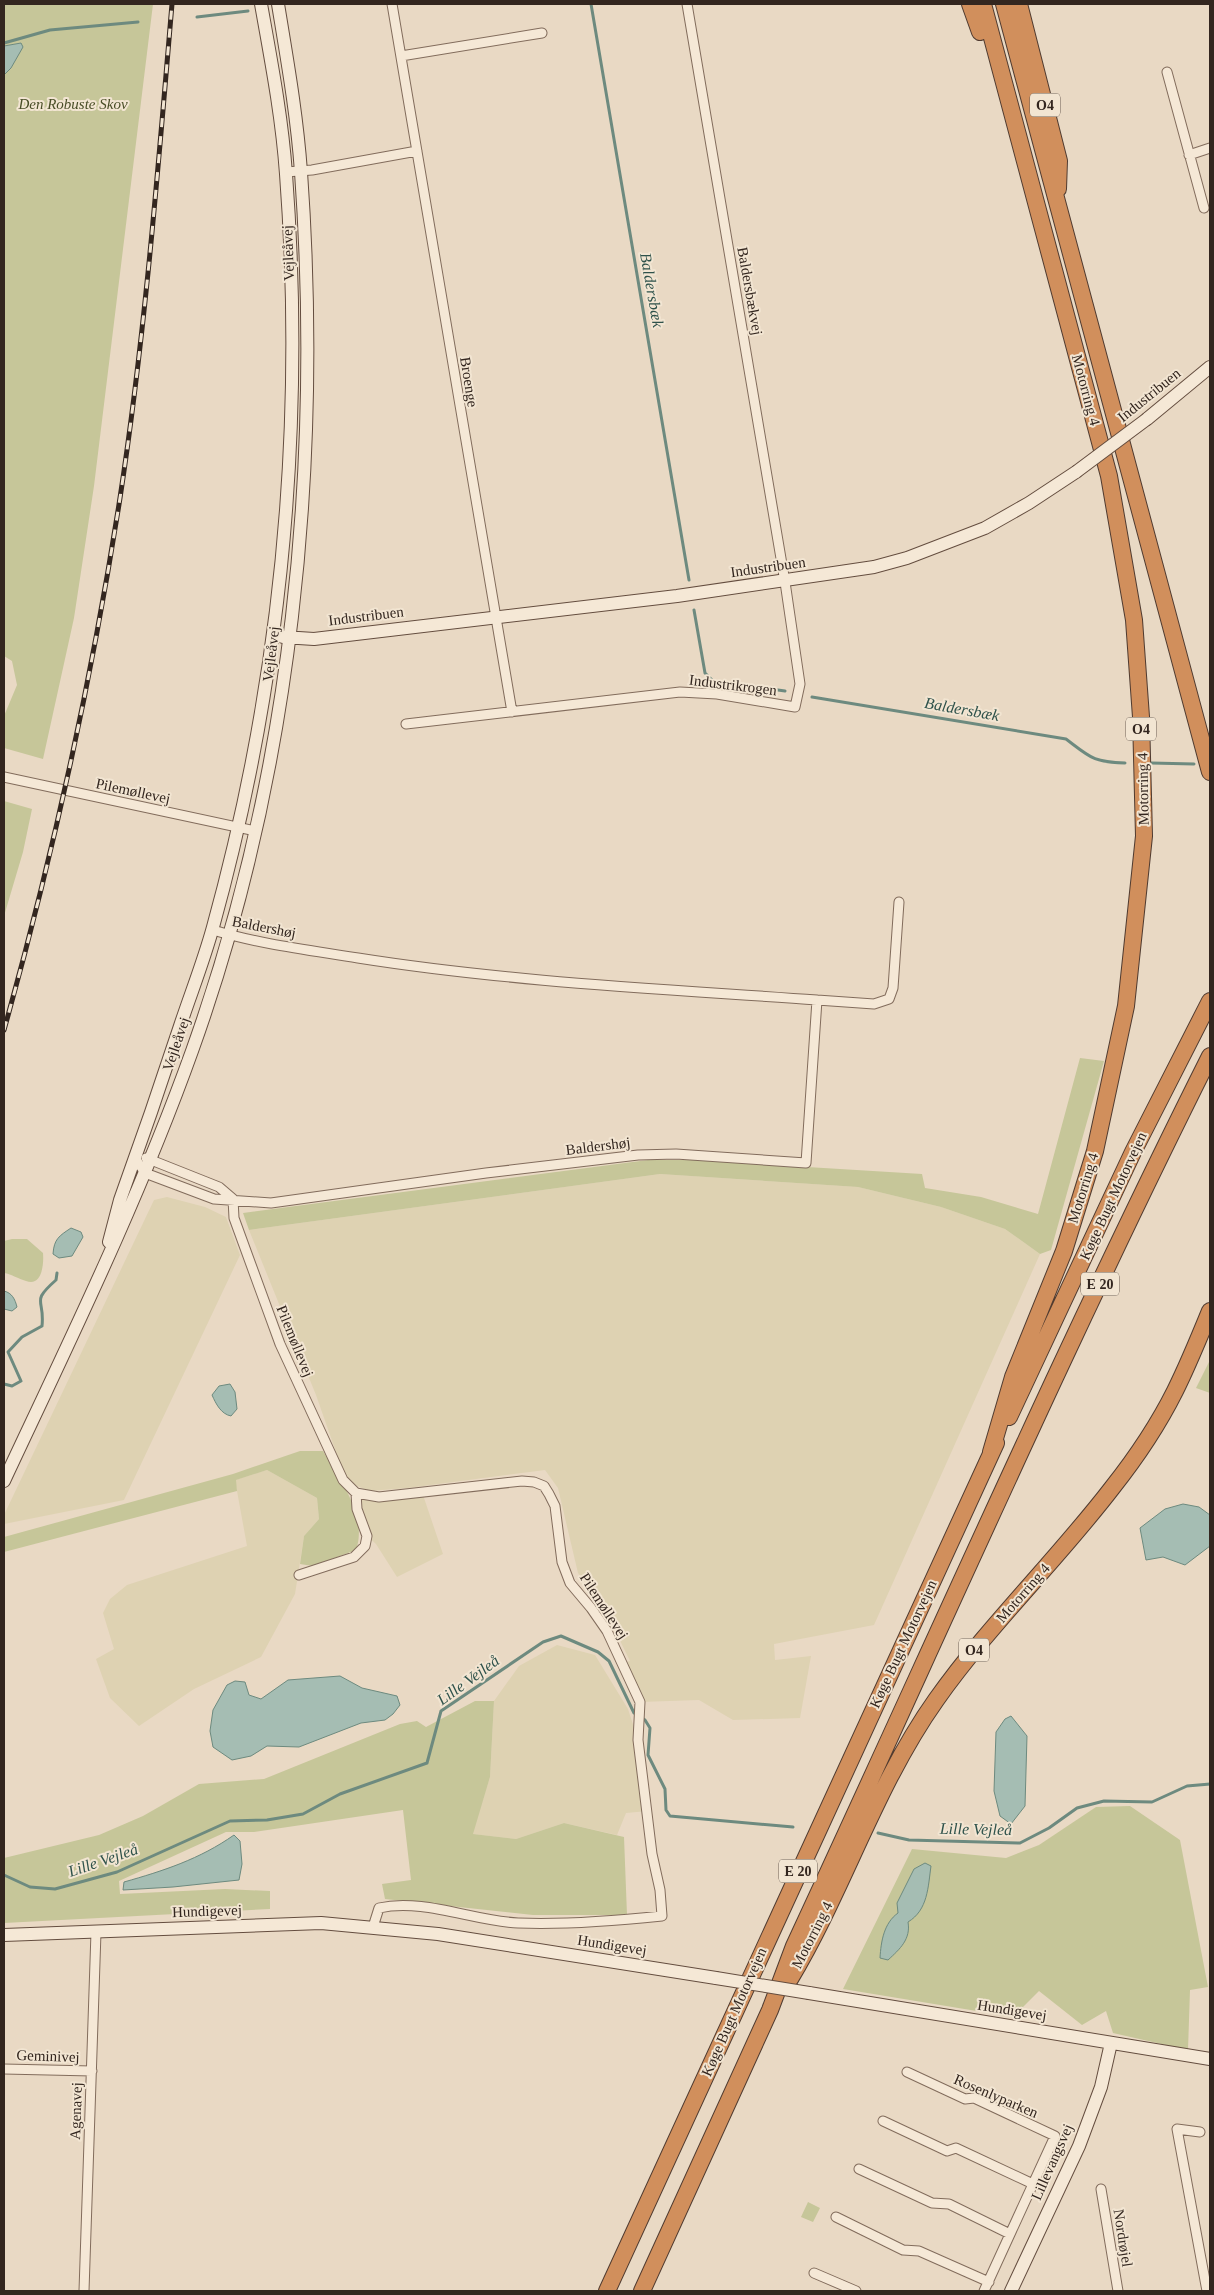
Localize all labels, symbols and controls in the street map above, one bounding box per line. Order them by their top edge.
road number: O4 [1030,94,1060,116]
park label: Den Robuste Skov [17,96,128,112]
street label: Vejleåvej [279,225,297,281]
street label: Baldersbækvej [734,246,766,336]
water label: Baldersbæk [637,251,667,330]
street label: Motorring 4 [1069,353,1103,428]
street label: Broenge [457,356,481,409]
street label: Industribuen [1115,365,1184,425]
street label: Industribuen [729,554,807,580]
street label: Industribuen [327,603,405,629]
street label: Vejleåvej [260,625,282,683]
street label: Industrikrogen [688,672,778,698]
water label: Baldersbæk [923,694,1002,724]
road number: O4 [1126,718,1156,741]
street label: Motorring 4 [1134,752,1152,826]
street label: Pilemøllevej [94,775,172,807]
street label: Baldershøj [231,913,297,941]
street label: Vejleåvej [159,1015,193,1073]
street label: Køge Bugt Motorvejen [1076,1129,1150,1262]
street label: Baldershøj [565,1134,631,1158]
street label: Motorring 4 [1065,1150,1101,1225]
road number: E 20 [1081,1272,1119,1296]
street label: Pilemøllevej [273,1303,317,1379]
street label: Motorring 4 [993,1560,1053,1626]
street label: Pilemøllevej [577,1570,631,1642]
street label: Køge Bugt Motorvejen [866,1577,940,1710]
road number: O4 [959,1638,989,1662]
water label: Lille Vejleå [433,1652,503,1710]
water label: Lille Vejleå [939,1820,1012,1839]
water label: Lille Vejleå [65,1840,140,1881]
road number: E 20 [779,1860,817,1882]
street label: Motorring 4 [788,1898,836,1971]
street label: Hundigevej [172,1902,242,1920]
street label: Hundigevej [576,1932,648,1958]
street label: Køge Bugt Motorvejen [698,1945,770,2079]
street label: Hundigevej [976,1997,1048,2023]
street label: Geminivej [16,2047,80,2065]
street label: Rosenlyparken [951,2071,1041,2121]
street label: Agenavej [67,2082,85,2140]
street label: Lillevangsvej [1028,2121,1076,2203]
street label: Nordrøjel [1111,2208,1135,2268]

